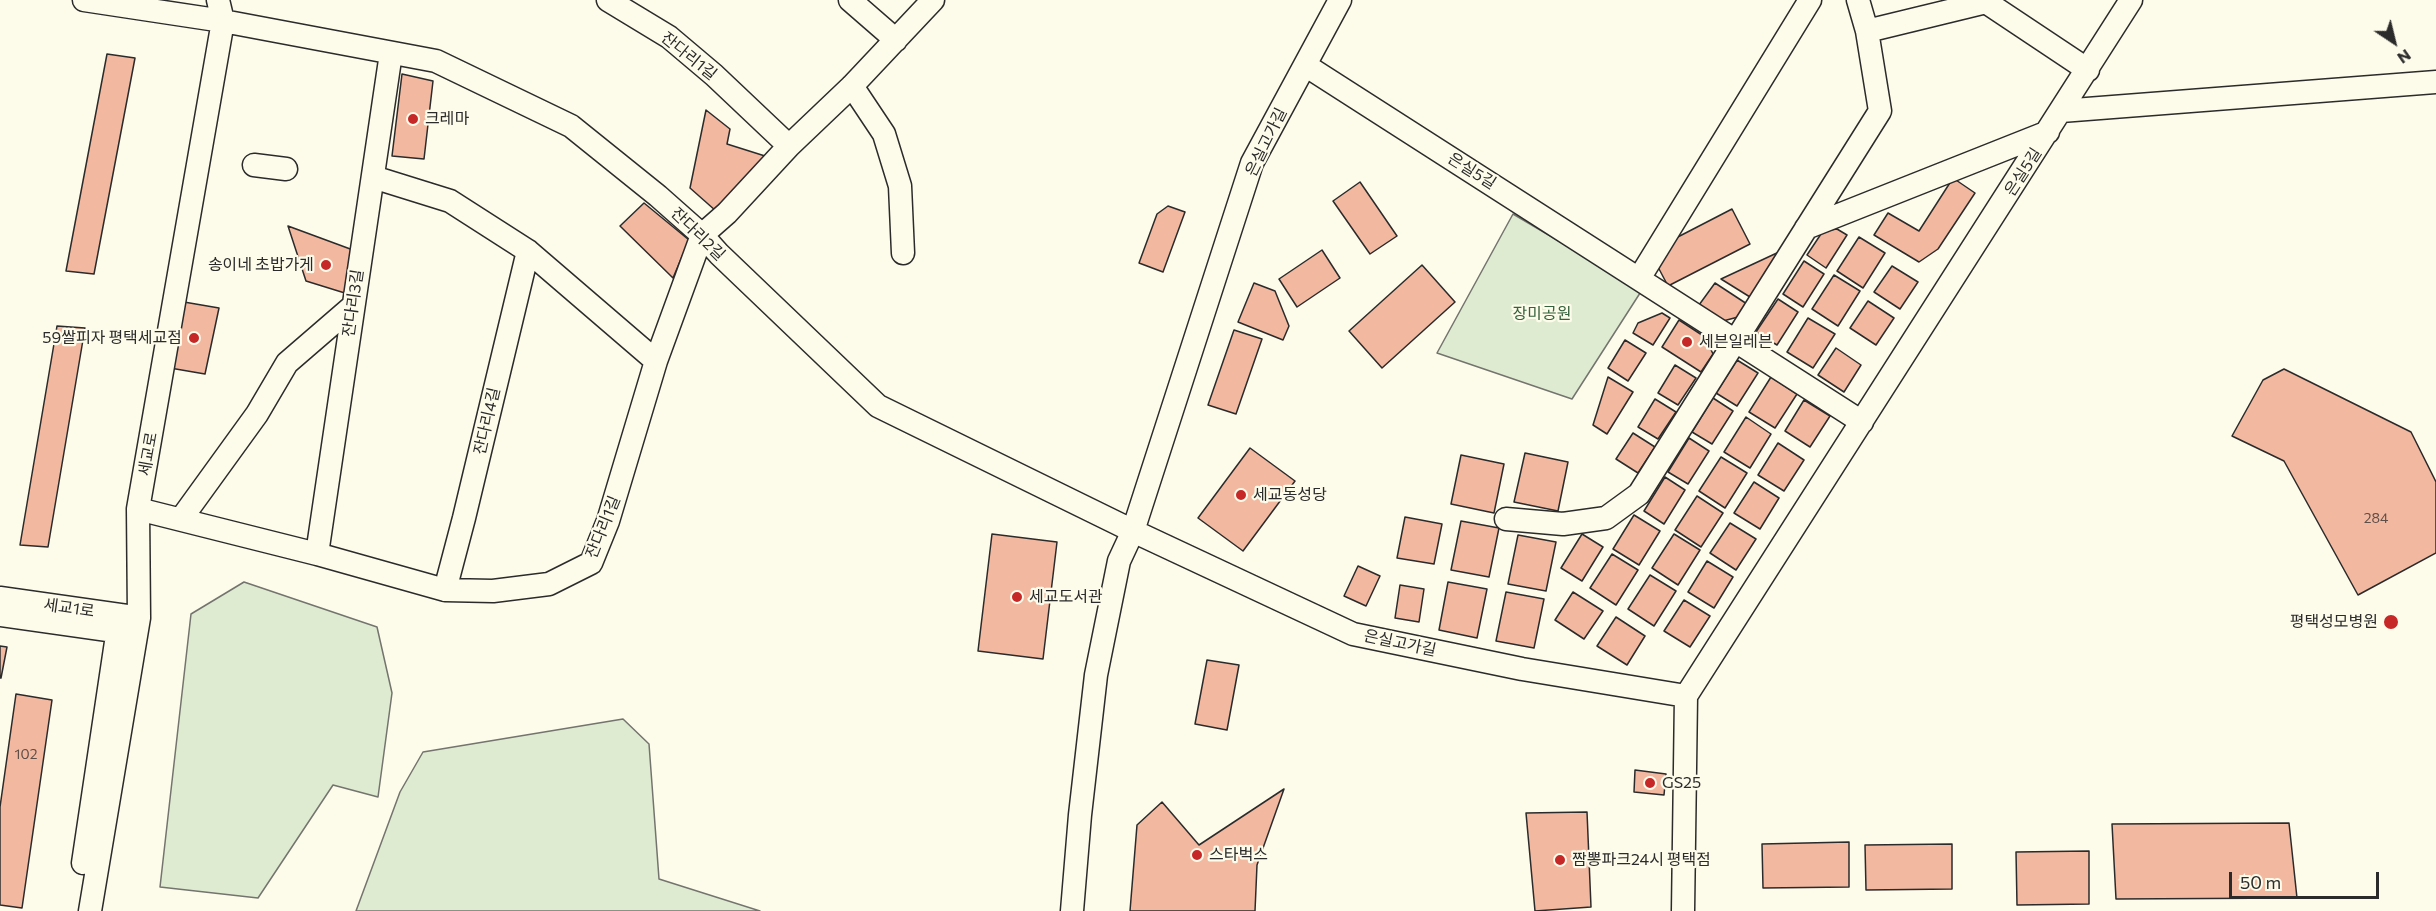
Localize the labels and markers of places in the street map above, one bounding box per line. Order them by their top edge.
place label: 크레마 [425,109,469,129]
marker: 크레마 [406,112,420,126]
place label: 송이네 초밥가게 [208,255,314,275]
marker: 송이네 초밥가게 [319,258,333,272]
place label: 59쌀피자 평택세교점 [42,328,182,348]
marker: 59쌀피자 평택세교점 [187,331,201,345]
place label: 세븐일레븐 [1699,332,1773,352]
marker: 세븐일레븐 [1680,335,1694,349]
place label: 세교동성당 [1253,485,1327,505]
marker: 세교동성당 [1234,488,1248,502]
place label: 세교도서관 [1029,587,1103,607]
marker: 세교도서관 [1010,590,1024,604]
place label: 평택성모병원 [2290,612,2378,632]
marker: 평택성모병원 [2382,613,2400,631]
place label: GS25 [1662,773,1701,793]
marker: GS25 [1643,776,1657,790]
place label: 스타벅스 [1209,845,1268,865]
marker: 스타벅스 [1190,848,1204,862]
place label: 짬뽕파크24시 평택점 [1572,850,1711,870]
marker: 짬뽕파크24시 평택점 [1553,853,1567,867]

